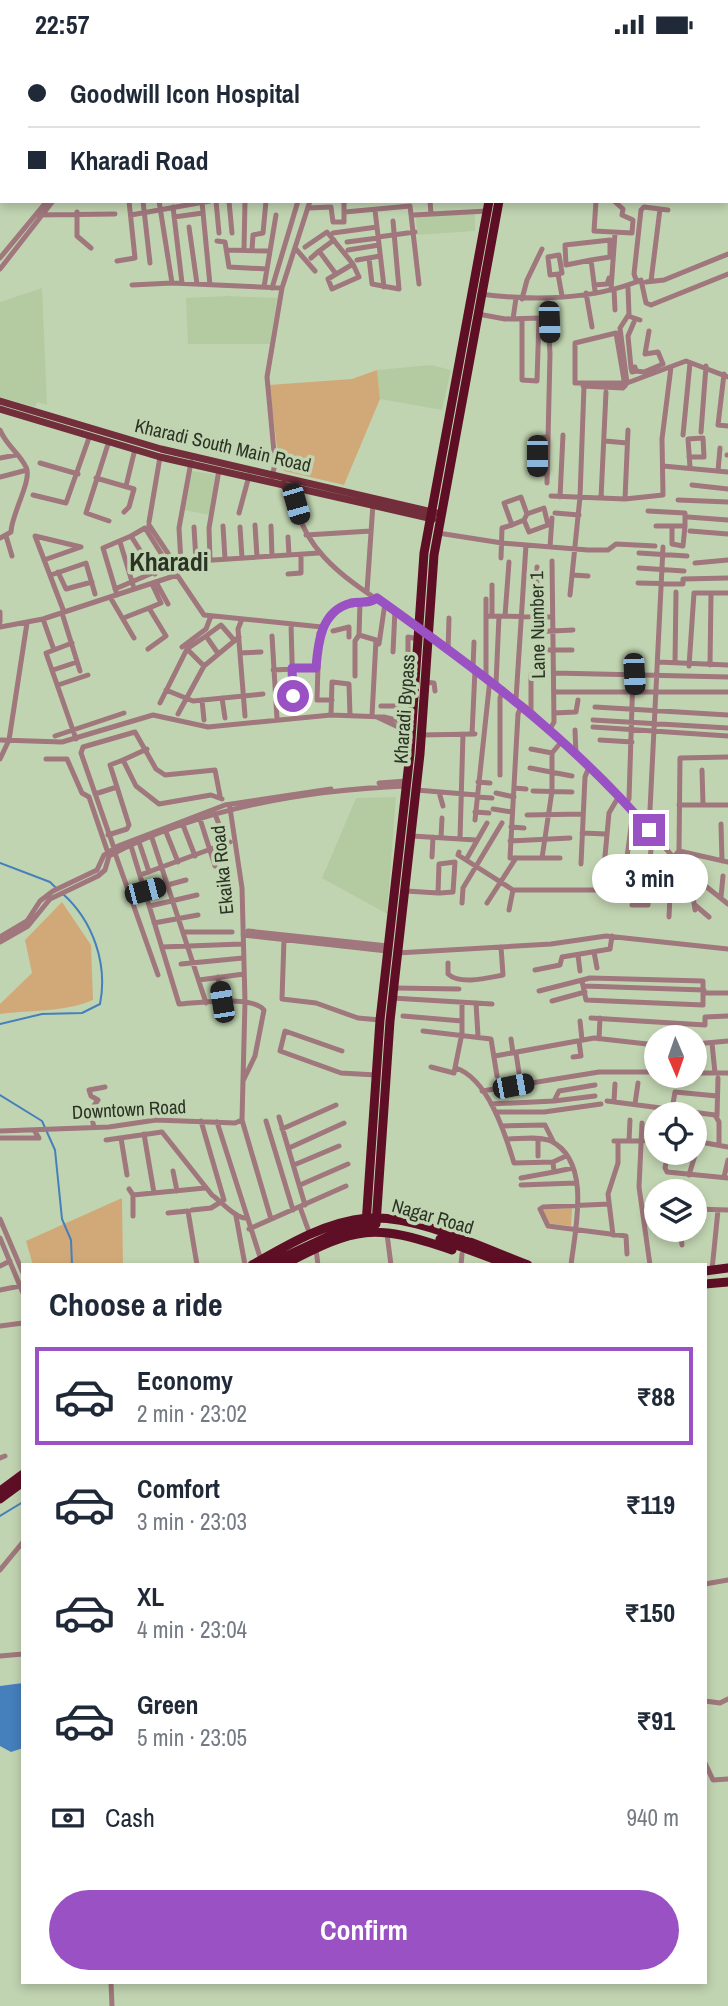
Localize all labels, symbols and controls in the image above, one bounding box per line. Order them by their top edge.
text: 22:57 [35,7,90,42]
text: Goodwill Icon Hospital [70,76,300,111]
text: Kharadi Road [70,143,209,178]
car [538,301,561,343]
street label: Kharadi South Main Road [132,412,314,478]
car [527,435,548,477]
car [281,481,312,527]
district label: Kharadi [129,544,209,579]
street label: Lane Number 1 [523,571,551,679]
car [623,652,646,696]
street label: Kharadi Bypass [387,653,421,765]
route start [277,680,309,712]
route end [633,814,665,846]
street label: Ekaika Road [204,824,240,916]
callout: 3 min [591,855,707,903]
text: 3 min [625,863,675,894]
car [122,875,169,907]
car [209,980,236,1024]
north arrow [644,1025,707,1089]
map controls [644,1025,707,1242]
car [491,1072,536,1100]
street label: Downtown Road [71,1093,187,1125]
button: locate [644,1102,707,1165]
button: layers [644,1179,707,1242]
street label: Nagar Road [389,1192,477,1240]
text: Choose a ride [49,1283,223,1326]
text: Economy [137,1363,233,1398]
icon: car [53,1365,116,1428]
text: ₹88 [636,1379,675,1414]
text: 2 min · 23:02 [137,1398,247,1429]
text: Comfort [137,1471,220,1506]
icon: car [53,1473,116,1536]
text: ₹119 [626,1487,675,1522]
text: 3 min · 23:03 [137,1506,247,1537]
text: XL [137,1579,164,1614]
icon: car [53,1581,116,1644]
text: ₹150 [624,1595,675,1630]
text: 4 min · 23:04 [137,1614,247,1645]
text: Green [137,1687,199,1722]
icon: car [53,1689,116,1752]
text: ₹91 [636,1703,675,1738]
text: 5 min · 23:05 [137,1722,247,1753]
icon: cash [49,1799,87,1837]
text: Cash [105,1800,155,1835]
text: 940 m [627,1802,679,1833]
button: Confirm [49,1890,679,1970]

